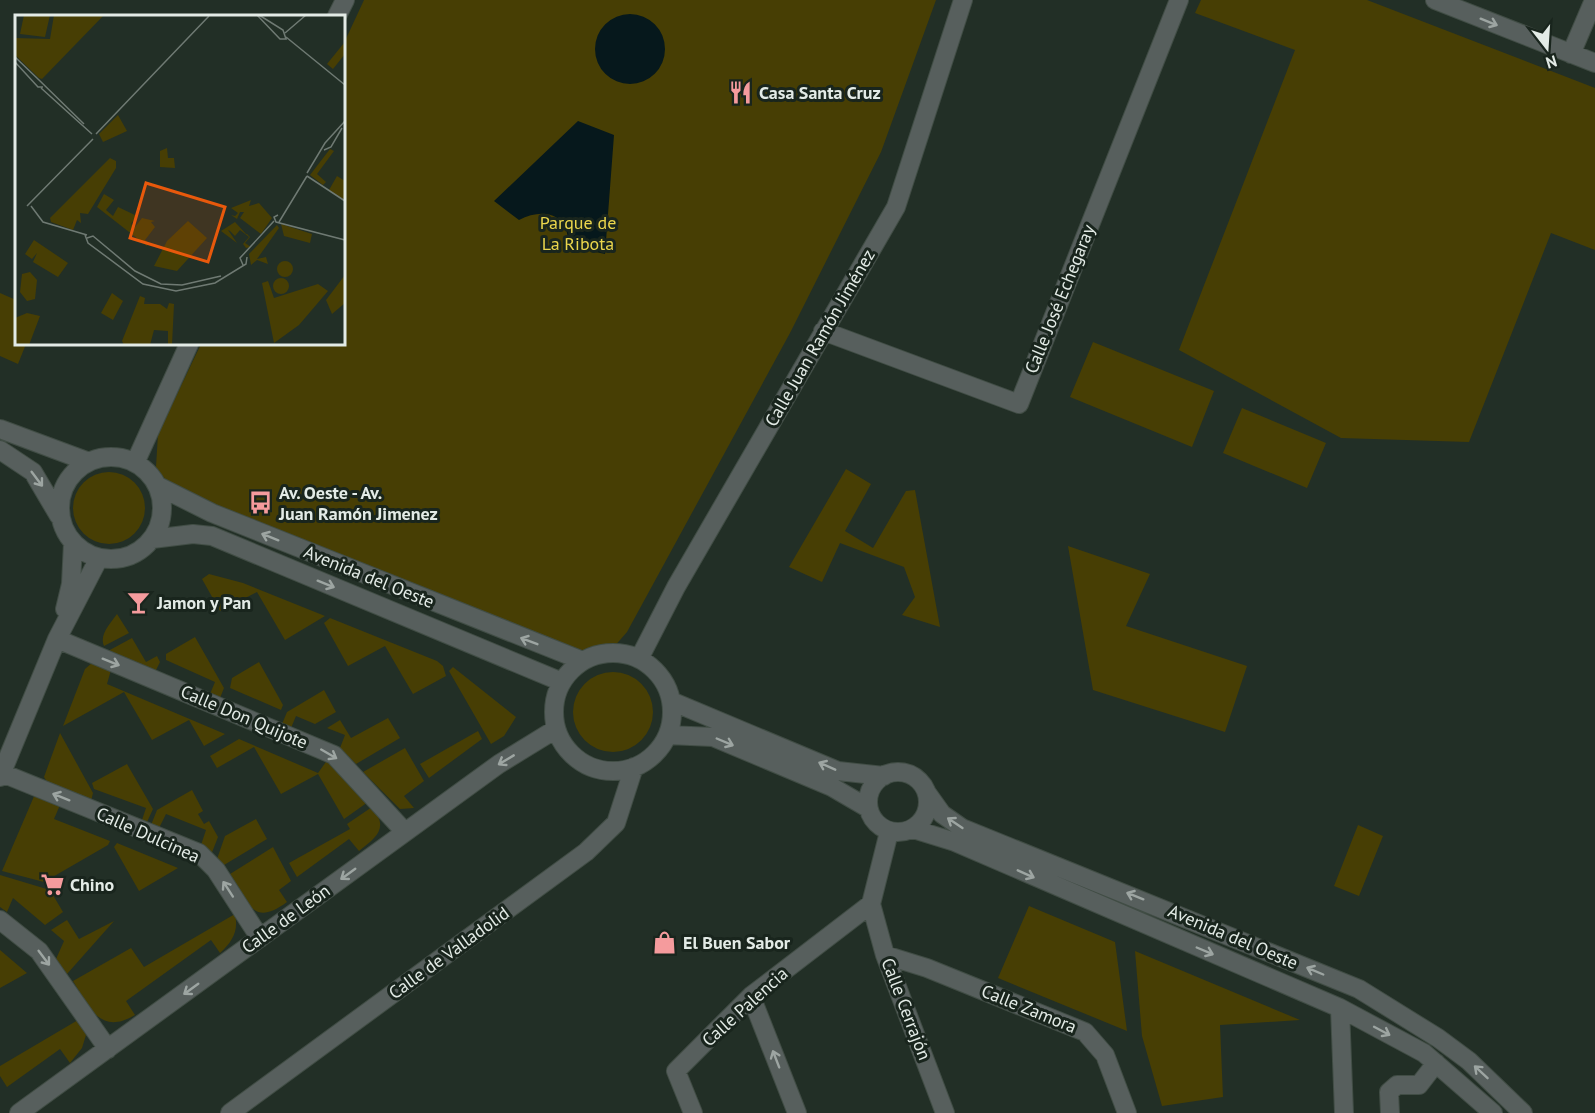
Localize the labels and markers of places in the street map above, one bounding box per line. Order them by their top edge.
restaurant icon: Casa Santa Cruz [728,80,754,106]
place label: Casa Santa Cruz [759,81,881,104]
place label: Av. Oeste - Av. Juan Ramón Jimenez [278,481,438,525]
bus stop icon: Av. Oeste - Av. Juan Ramón Jimenez [248,490,274,516]
bar icon: Jamon y Pan [126,590,152,616]
place label: Jamon y Pan [156,591,251,614]
supermarket icon: Chino [39,872,65,898]
place label: Chino [70,873,115,896]
shop icon: El Buen Sabor [652,930,678,956]
place label: El Buen Sabor [683,931,791,954]

